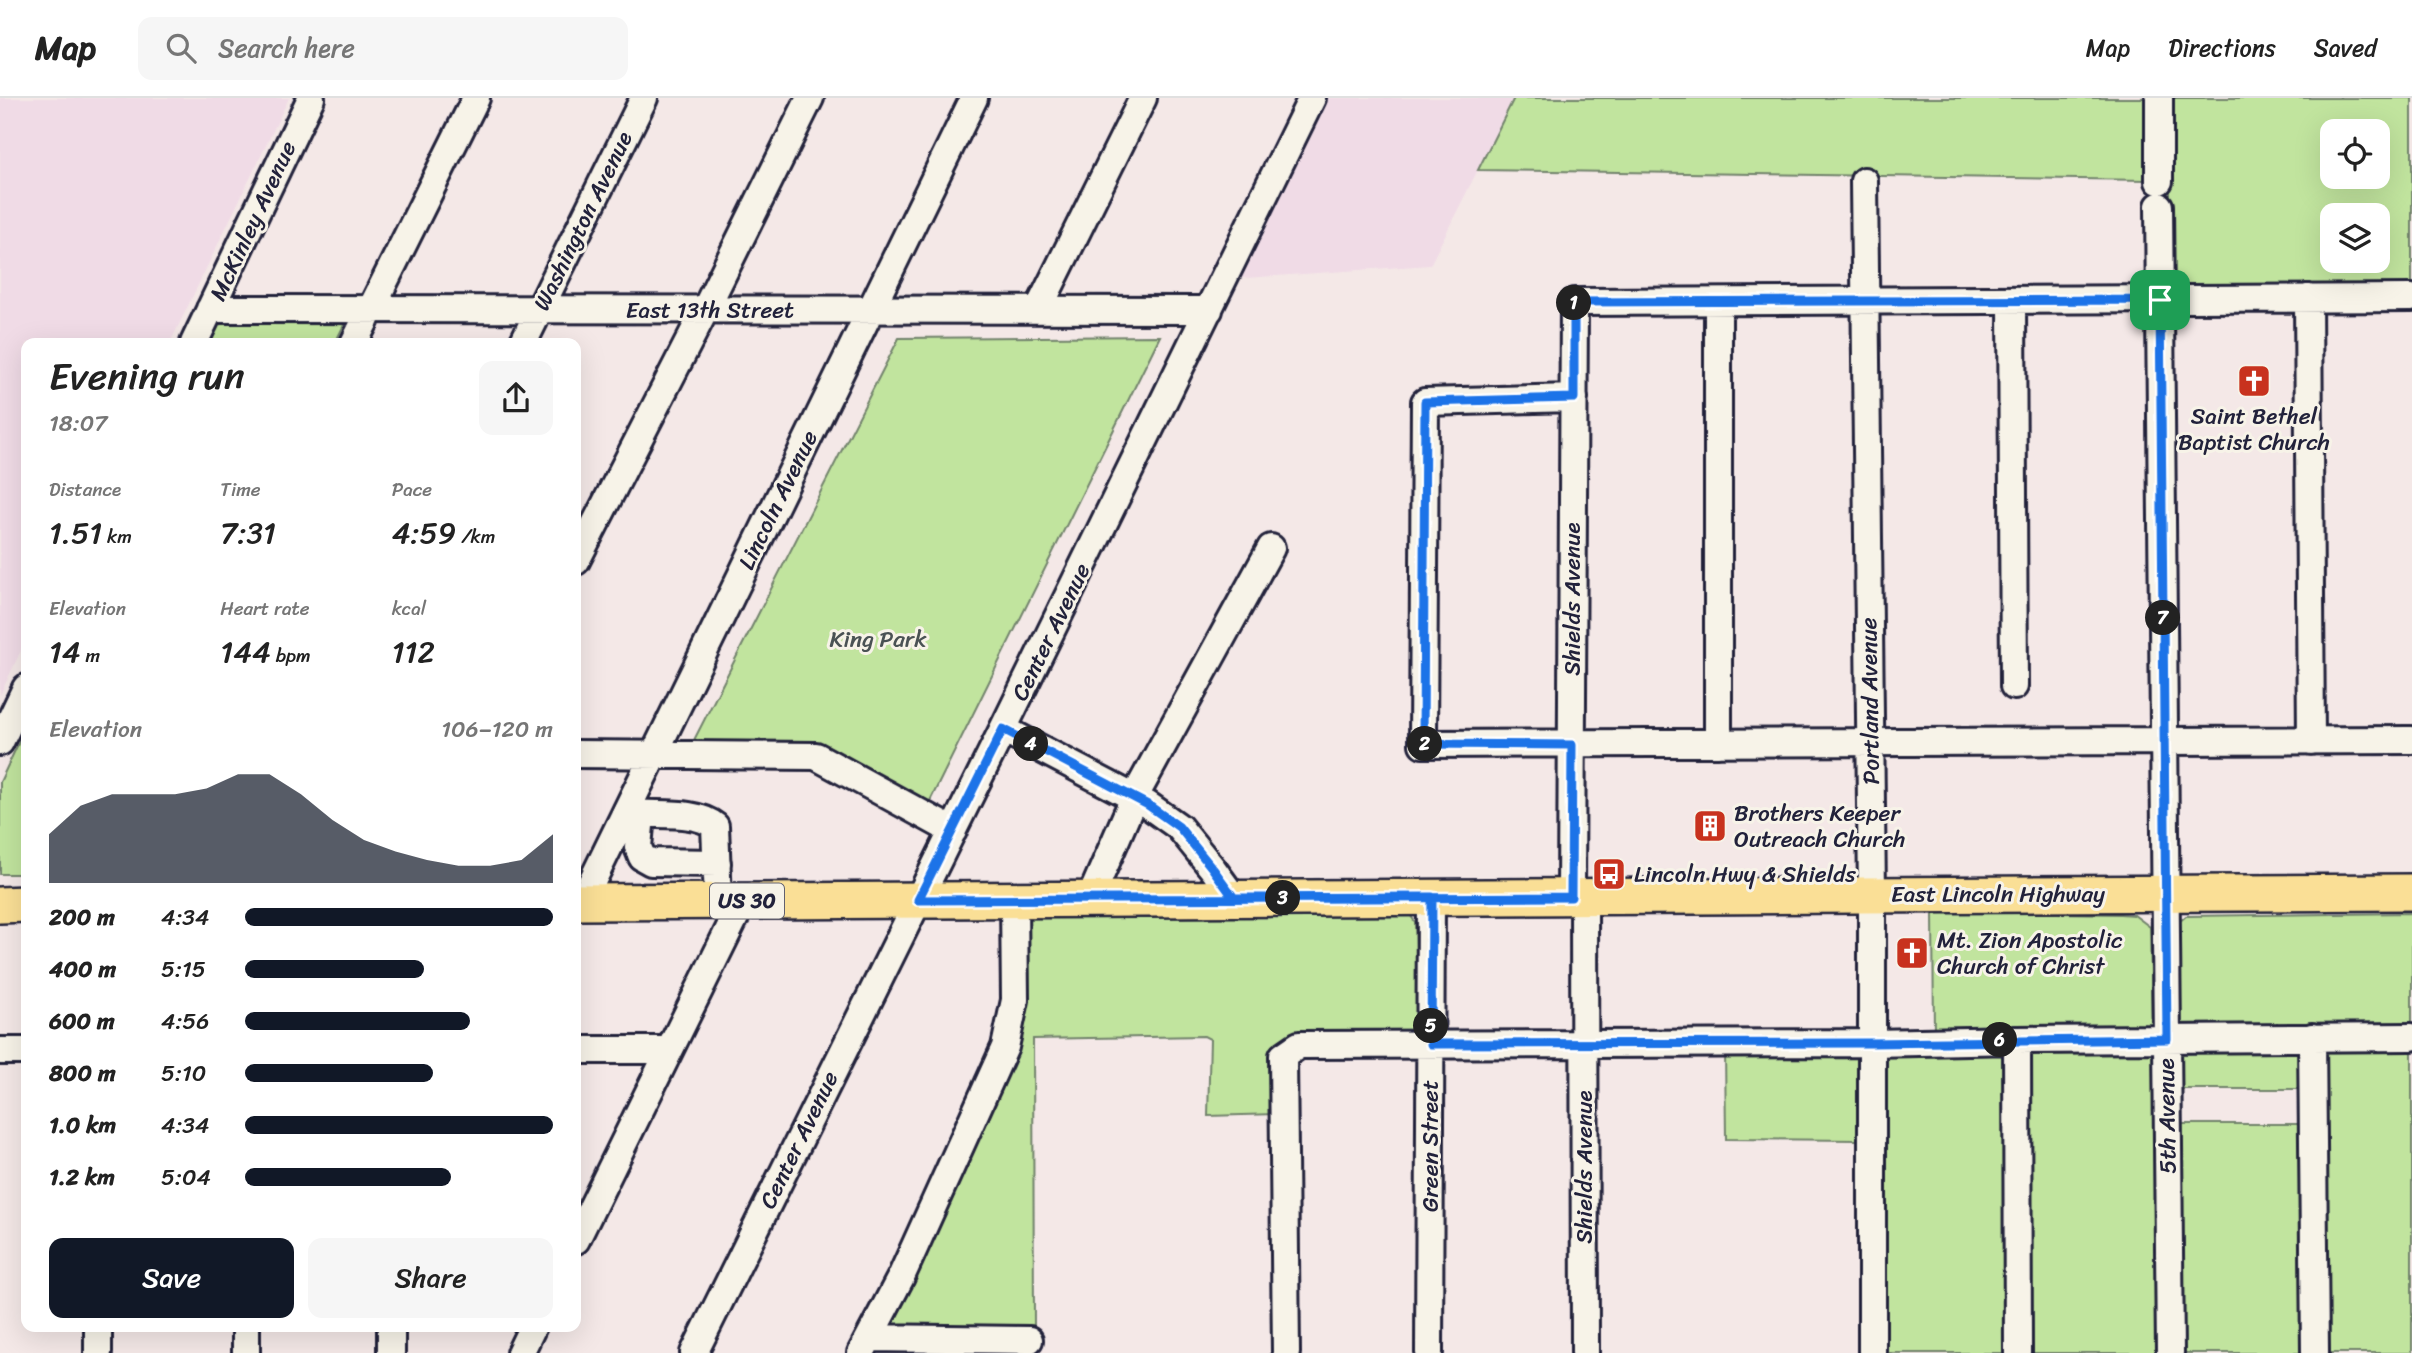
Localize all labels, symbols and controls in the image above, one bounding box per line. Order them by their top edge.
search box [138,17,628,80]
text: Map [35,19,96,77]
text: Search here [218,25,355,71]
text: Map [2086,27,2130,69]
text: Directions [2168,27,2276,69]
text: Saved [2314,27,2377,69]
icon: search [162,29,200,67]
map controls [2320,119,2390,273]
button: locate [2320,119,2390,189]
street label: Washington Avenue [522,124,644,318]
street label: McKinley Avenue [198,134,308,308]
button: layers [2320,203,2390,273]
pin [2130,270,2190,330]
icon: arrive [2141,281,2179,319]
pin: 1 [1556,286,1592,320]
text: 1 [1569,286,1578,319]
street label: East 13th Street [626,290,794,331]
text: Evening run [49,343,245,410]
button: share [479,361,553,435]
church icon: Saint Bethel Baptist Church [2235,362,2273,400]
place label: Saint Bethel Baptist Church [2178,396,2330,463]
text: 18:07 [49,403,107,444]
street label: Lincoln Avenue [726,423,830,577]
text: Distance [49,473,121,506]
text: Time [220,473,261,506]
text: Pace [392,473,432,506]
text: 1.51 [49,506,102,560]
text: 7:31 [220,506,276,560]
text: 4:59 [392,506,456,560]
text: km [102,520,132,553]
text: /km [456,520,495,553]
street label: Shields Avenue [1552,522,1593,676]
street label: Center Avenue [1000,556,1102,708]
text: Elevation [49,592,126,625]
text: Heart rate [220,592,310,625]
text: kcal [392,592,426,625]
pin: 7 [2146,601,2180,636]
text: 7 [2157,601,2168,634]
street label: Portland Avenue [1848,617,1892,785]
park label: King Park [829,619,927,660]
text: 14 [49,625,81,679]
text: 144 [220,625,271,679]
text: 112 [392,625,435,679]
text: m [81,639,100,672]
text: bpm [271,639,311,672]
text: Elevation [49,709,142,750]
text: 106–120 m [441,709,553,750]
pin: 4 [1014,726,1048,762]
pin: 2 [1408,726,1442,762]
text: 4 [1025,727,1036,760]
text: 2 [1419,727,1430,760]
place label: Brothers Keeper Outreach Church [1734,793,1905,860]
building icon: Brothers Keeper Outreach Church [1691,807,1729,845]
place label: Lincoln Hwy & Shields [1634,854,1856,895]
bus stop icon: Lincoln Hwy & Shields [1590,855,1628,893]
street label: East Lincoln Highway [1891,874,2105,915]
pin: 3 [1266,880,1300,916]
text: 3 [1277,881,1288,914]
road number: US 30 [710,884,784,918]
text: 200 m [49,897,115,938]
text: 4:34 [161,897,209,938]
place label: Mt. Zion Apostolic Church of Christ [1937,920,2123,987]
church icon: Mt. Zion Apostolic Church of Christ [1893,934,1931,972]
text: 400 m [49,949,116,990]
text: 5:15 [161,949,206,990]
text: 600 m [49,1001,115,1042]
text: 4:56 [161,1001,209,1042]
pin: 5 [1414,1009,1448,1044]
text: 5 [1425,1009,1436,1042]
pin: 6 [1982,1023,2018,1058]
text: 6 [1994,1023,2005,1056]
text: 800 m [49,1053,116,1094]
text: 5:10 [161,1053,206,1094]
street label: 5th Avenue [2145,1058,2189,1174]
street label: Center Avenue [748,1064,850,1216]
street label: Green Street [1410,1080,1451,1212]
street label: Shields Avenue [1564,1090,1605,1244]
text: 1.0 km [49,1105,116,1146]
text: 4:34 [161,1105,209,1146]
text: 1.2 km [49,1157,115,1198]
text: 5:04 [161,1157,211,1198]
button: Save [49,1238,294,1318]
button: Share [308,1238,553,1318]

